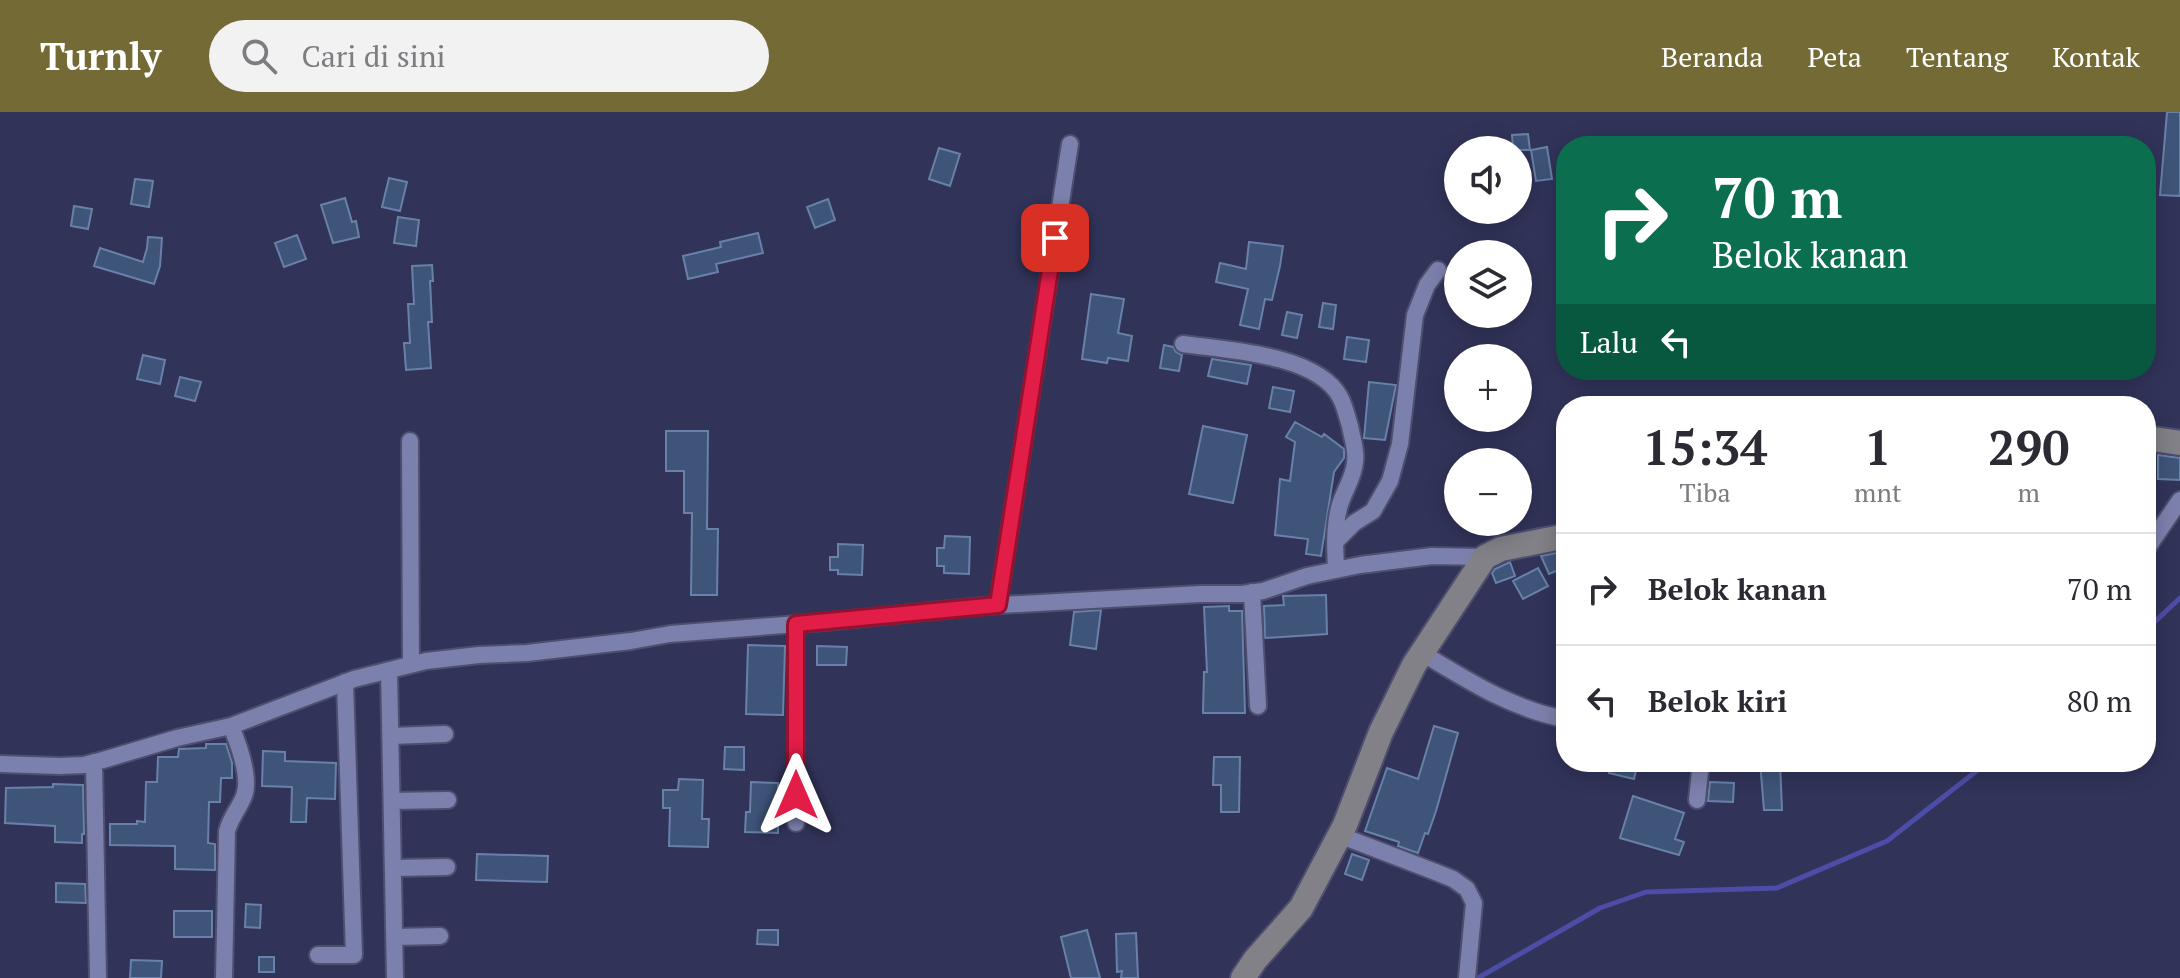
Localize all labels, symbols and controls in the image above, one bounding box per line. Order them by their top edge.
search box [209,20,769,92]
text: Turnly [40,31,161,81]
icon: search [237,34,281,78]
text: Cari di sini [301,36,446,76]
text: Beranda [1661,38,1764,75]
text: Peta [1808,38,1862,75]
text: Tentang [1906,38,2008,75]
text: Kontak [2052,38,2140,75]
map controls [1444,136,1532,536]
button: sound [1444,136,1532,224]
text: 70 m [1712,160,1842,234]
icon: right [1580,168,1684,272]
pin [1021,204,1089,272]
icon: arrive [1033,216,1077,260]
text: Belok kanan [1712,231,1908,278]
button: layers [1444,240,1532,328]
icon: left [1654,320,1698,364]
text: Lalu [1580,322,1638,362]
button: + [1444,344,1532,432]
text: 15:34 [1643,415,1767,479]
text: 1 [1864,415,1891,479]
text: 290 [1988,415,2069,479]
button: − [1444,448,1532,536]
text: Tiba [1679,475,1731,509]
text: mnt [1854,475,1902,509]
text: m [2018,475,2040,509]
icon: right [1580,567,1624,611]
text: Belok kanan [1648,569,1827,609]
text: 70 m [2067,569,2132,609]
icon: left [1580,679,1624,723]
text: Belok kiri [1648,681,1787,721]
text: 80 m [2067,681,2132,721]
position arrow [754,753,838,837]

